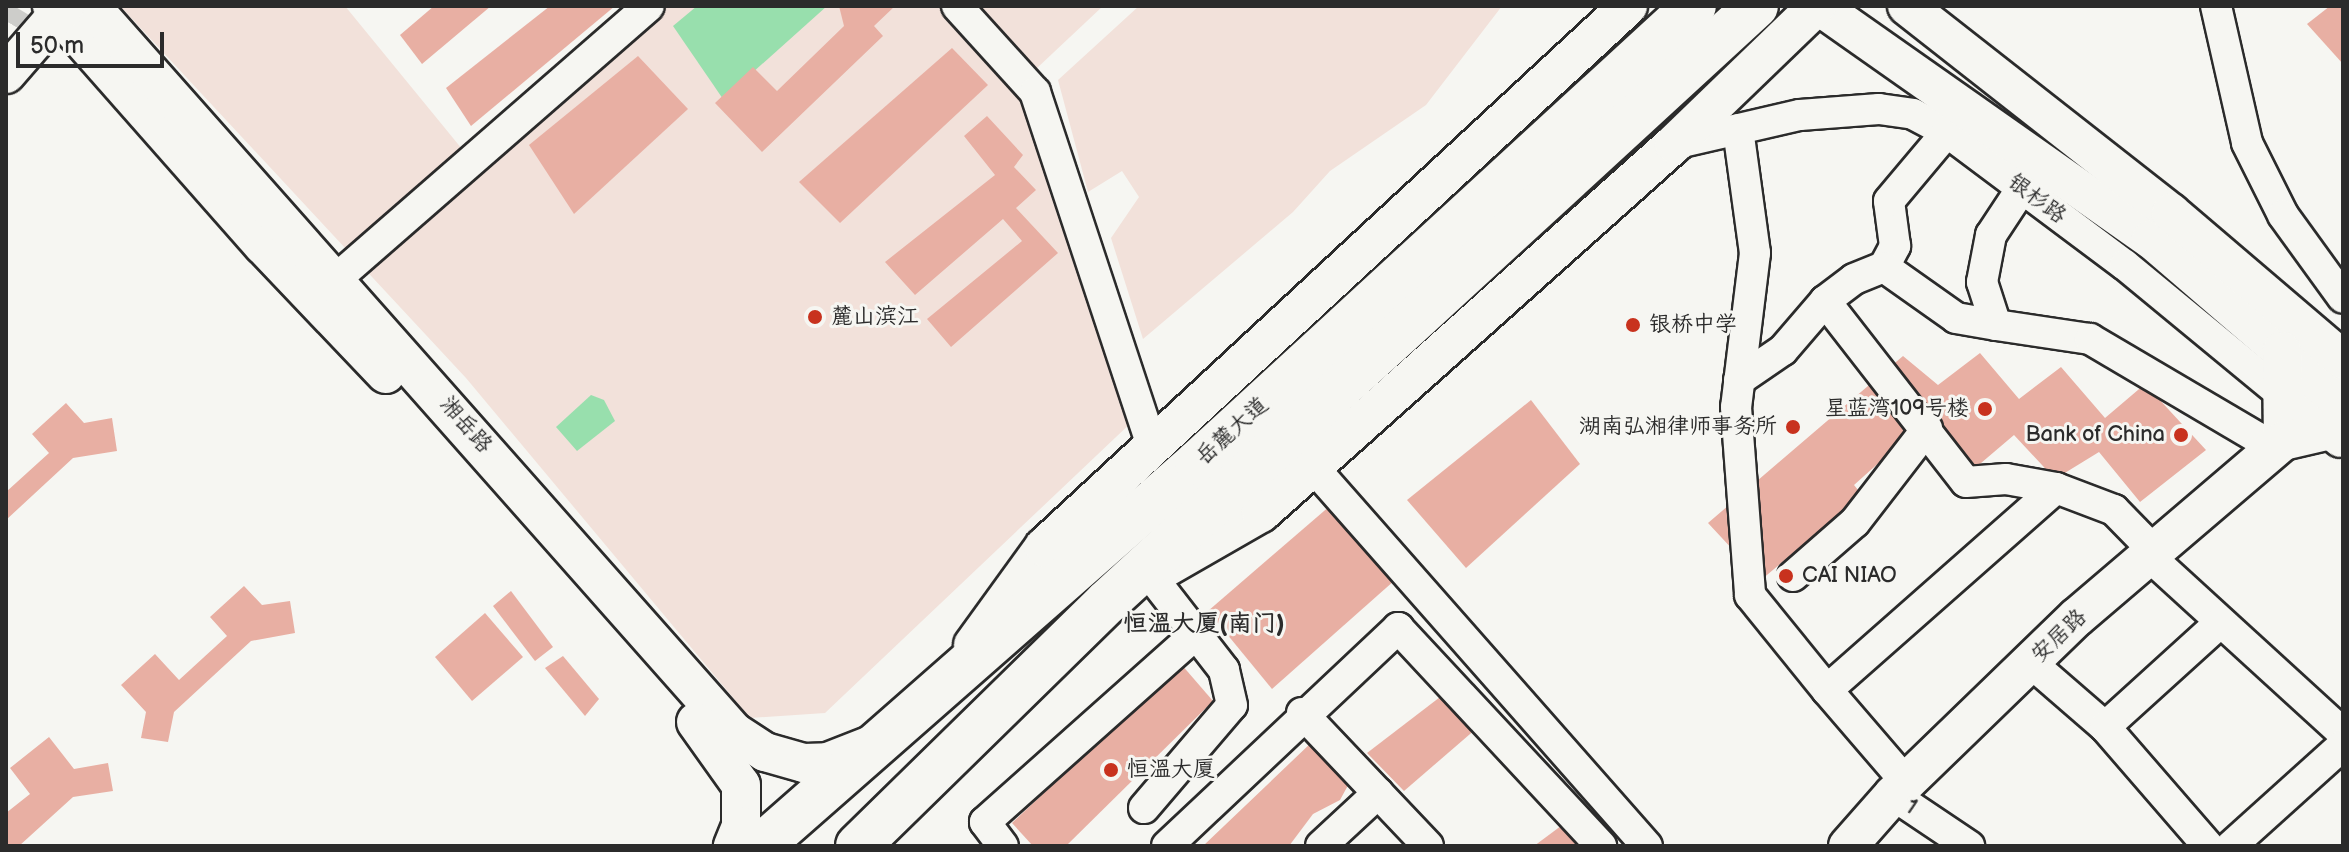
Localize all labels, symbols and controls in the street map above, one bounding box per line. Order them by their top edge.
scale bar [20,16,168,66]
text: 50 m [30,31,84,60]
street label: 银杉路 [2003,169,2071,229]
place label: 麓山滨江 [831,304,919,330]
marker: 麓山滨江 [806,308,824,326]
place label: 银桥中学 [1649,312,1737,338]
marker: 银桥中学 [1624,316,1642,334]
street label: 湘岳路 [434,391,498,459]
street label: 岳麓大道 [1190,392,1274,470]
place label: 星蓝湾109号楼 [1825,396,1969,422]
marker: 星蓝湾109号楼 [1976,400,1994,418]
place label: 湖南弘湘律师事务所 [1579,414,1777,440]
marker: 湖南弘湘律师事务所 [1784,418,1802,436]
place label: Bank of China [2025,422,2165,448]
marker: Bank of China [2172,426,2190,444]
place label: CAI NIAO [1802,563,1897,589]
marker: CAI NIAO [1777,567,1795,585]
street label: 安居路 [2026,604,2092,668]
district label: 恒温大厦(南门) [1124,610,1284,638]
place label: 恒温大厦 [1127,757,1215,783]
marker: 恒温大厦 [1102,761,1120,779]
street label: 1 [1900,794,1922,820]

